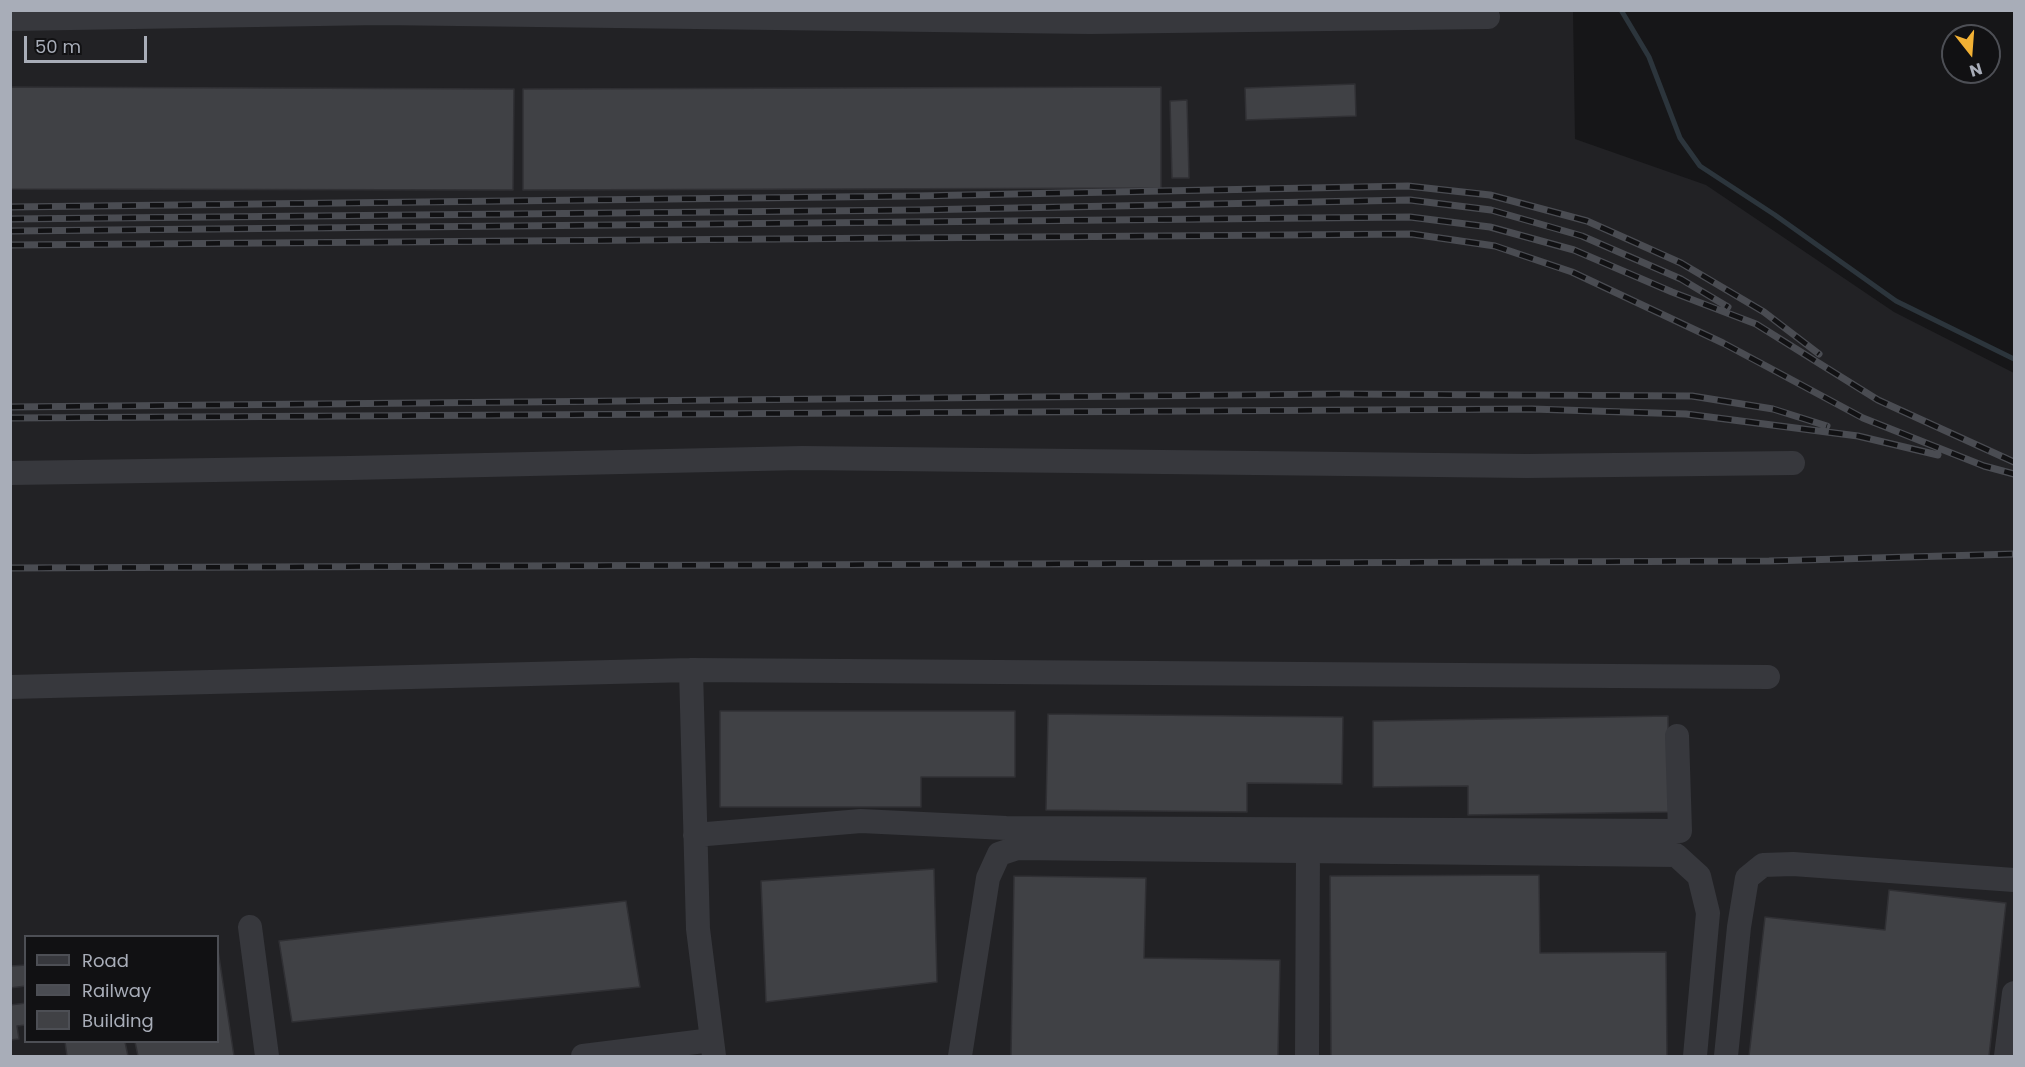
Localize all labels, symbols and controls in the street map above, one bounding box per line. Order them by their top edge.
scale bar [27,24,150,62]
north arrow [1941,24,2001,84]
text: 50 m [35,34,81,59]
text: N [1967,57,1985,83]
legend [24,935,219,1043]
text: Road [82,948,129,973]
text: Railway [82,978,151,1003]
text: Building [82,1008,154,1033]

